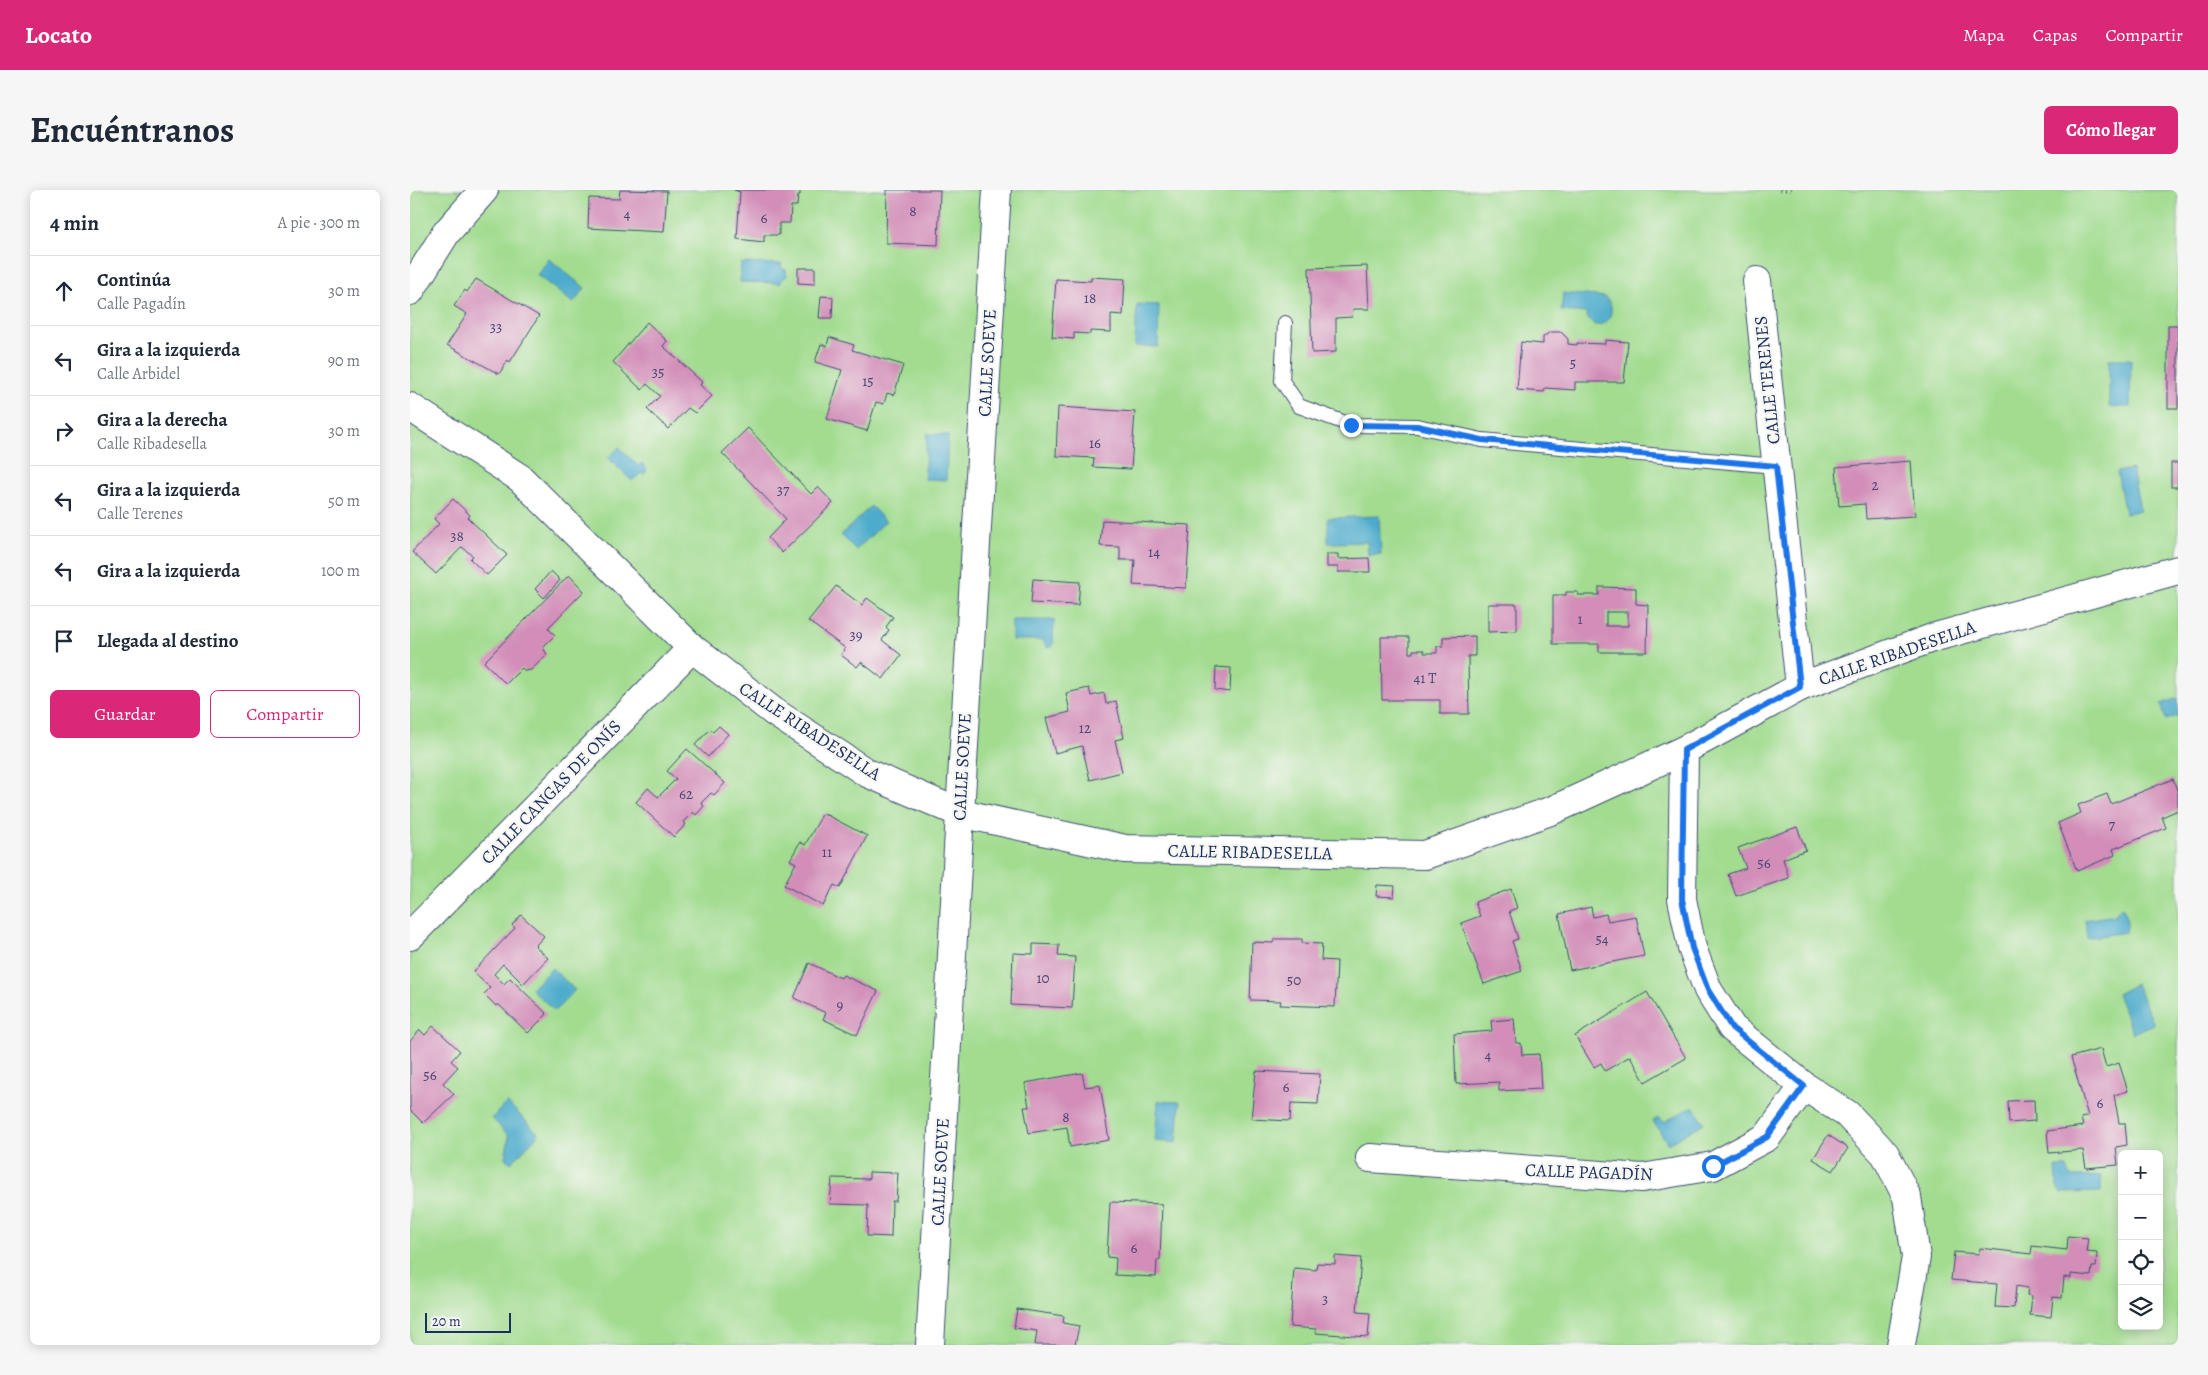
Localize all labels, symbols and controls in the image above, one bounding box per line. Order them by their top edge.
text: Locato [25,19,92,51]
text: Mapa [1963,23,2005,47]
text: Capas [2033,23,2077,47]
text: Compartir [2105,23,2183,47]
text: Encuéntranos [30,106,234,154]
button: Cómo llegar [2044,106,2178,154]
house number: 8 [909,201,917,221]
house number: 4 [624,204,631,224]
house number: 6 [761,208,768,228]
text: 4 min [50,209,99,237]
text: A pie · 300 m [278,212,360,234]
text: Continúa [97,267,171,293]
icon: ahead [50,277,78,305]
text: 30 m [328,280,360,302]
house number: 18 [1084,288,1096,308]
text: Calle Pagadín [97,293,186,315]
street label: CALLE SOEVE [972,309,1002,417]
street label: CALLE TERENES [1748,315,1786,445]
house number: 33 [490,317,502,337]
text: Gira a la izquierda [97,337,240,363]
icon: left [50,347,78,375]
text: 90 m [328,350,360,372]
house number: 5 [1570,353,1576,373]
house number: 35 [652,362,664,382]
text: Calle Arbidel [97,363,180,385]
house number: 15 [862,371,874,391]
text: Gira a la derecha [97,407,228,433]
route end [1340,414,1363,437]
icon: right [50,417,78,445]
text: 30 m [328,420,360,442]
text: Calle Ribadesella [97,433,207,455]
house number: 16 [1089,433,1101,453]
house number: 2 [1871,475,1879,495]
text: Gira a la izquierda [97,477,240,503]
house number: 37 [777,480,790,500]
icon: left [50,487,78,515]
text: 50 m [328,490,360,512]
text: Calle Terenes [97,503,183,525]
house number: 38 [450,526,464,546]
house number: 14 [1148,542,1160,562]
icon: left [50,557,78,585]
text: Gira a la izquierda [97,558,240,584]
text: 100 m [321,560,360,582]
house number: 1 [1577,609,1583,629]
street label: CALLE RIBADESELLA [1815,615,1979,691]
house number: 39 [849,625,863,645]
icon: arrive [50,627,78,655]
text: Llegada al destino [97,628,239,654]
house number: 41 T [1413,668,1437,688]
street label: CALLE RIBADESELLA [734,676,886,786]
button: Guardar [50,690,200,738]
button: Compartir [210,690,360,738]
street label: CALLE SOEVE [947,713,977,821]
street label: CALLE CANGAS DE ONÍS [476,715,626,869]
house number: 12 [1079,718,1091,738]
house number: 62 [679,784,693,804]
house number: 7 [2109,815,2116,835]
street label: CALLE RIBADESELLA [1168,839,1333,865]
house number: 11 [822,842,832,862]
house number: 56 [1757,853,1771,873]
house number: 54 [1595,929,1609,949]
house number: 10 [1036,968,1050,988]
house number: 50 [1287,970,1301,990]
house number: 9 [837,995,844,1015]
house number: 4 [1485,1045,1492,1065]
house number: 56 [423,1065,437,1085]
house number: 6 [1283,1077,1290,1097]
house number: 6 [2097,1093,2104,1113]
house number: 8 [1062,1107,1070,1127]
street label: CALLE SOEVE [925,1118,955,1226]
map controls [2118,1150,2163,1330]
button: + [2118,1150,2163,1195]
route start [1702,1155,1725,1178]
street label: CALLE PAGADÍN [1525,1158,1653,1186]
button: − [2118,1195,2163,1240]
house number: 6 [1131,1238,1138,1258]
button: locate [2118,1240,2163,1285]
button: layers [2118,1285,2163,1330]
house number: 3 [1322,1289,1328,1309]
scale bar [425,1310,511,1333]
text: 20 m [432,1312,461,1331]

